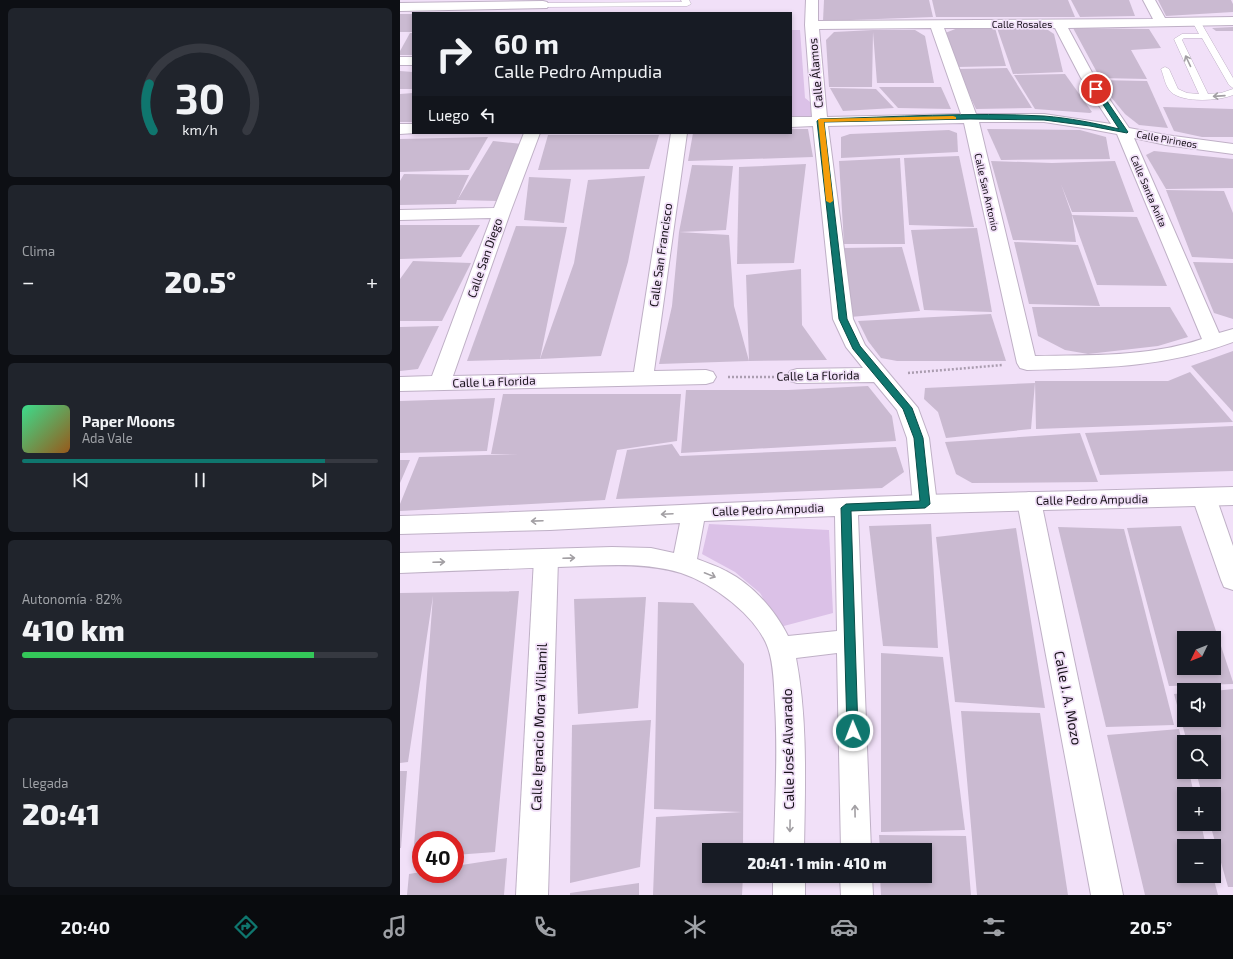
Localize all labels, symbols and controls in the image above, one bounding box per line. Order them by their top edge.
street label: Calle Rosales [992,18,1052,30]
text: 60 m [494,26,559,60]
icon: right [428,28,480,80]
street label: Calle Álamos [805,37,825,109]
one-way arrow [1184,56,1191,68]
text: Calle Pedro Ampudia [494,60,662,82]
text: 30 [175,72,225,122]
pin [1079,72,1113,106]
icon: arrive [1085,78,1107,100]
one-way arrow [1213,93,1226,100]
icon: left [477,104,499,126]
text: Luego [428,106,469,124]
text: km/h [182,120,218,137]
street label: Calle Pirineos [1136,128,1198,150]
street label: Calle San Antonio [972,152,1002,232]
street label: Calle Santa Anita [1128,153,1170,229]
street label: Calle San Francisco [646,202,674,308]
street label: Calle San Diego [464,216,504,299]
text: Clima [22,243,55,259]
text: 20.5° [165,263,236,299]
text: − [22,268,35,294]
text: + [366,268,378,294]
street label: Calle La Florida [776,367,860,383]
street label: Calle La Florida [452,373,536,389]
text: Paper Moons [82,412,175,430]
text: Ada Vale [82,430,133,446]
icon: previous [70,469,92,491]
icon: pause [189,469,211,491]
icon: next [308,469,330,491]
street label: Calle Pedro Ampudia [1036,491,1148,507]
street label: Calle Pedro Ampudia [712,500,824,518]
one-way arrow [661,511,674,518]
one-way arrow [531,518,544,525]
one-way arrow [562,554,575,562]
one-way arrow [432,558,445,566]
one-way arrow [704,571,716,579]
text: Autonomía · 82% [22,591,122,607]
text: 410 km [22,611,125,647]
north arrow [1177,631,1221,675]
map controls [1177,631,1221,883]
street label: Calle Ignacio Mora Villamil [527,642,550,811]
street label: Calle J. A. Mozo [1051,649,1086,746]
button: sound [1177,683,1221,727]
street label: Calle José Alvarado [778,688,797,810]
position arrow [832,710,874,752]
button: search [1177,735,1221,779]
text: Llegada [22,775,68,791]
button: + [1177,787,1221,831]
text: 20:41 [22,795,100,831]
one-way arrow [851,805,859,818]
one-way arrow [786,819,794,832]
speed limit sign: 40 [412,831,464,883]
button: − [1177,839,1221,883]
text: 20:41 · 1 min · 410 m [748,854,886,872]
icon: directions [232,913,260,941]
icon: music [381,913,409,941]
icon: phone [531,913,559,941]
icon: climate [681,913,709,941]
icon: car [830,913,858,941]
icon: filters [980,913,1008,941]
text: 20:40 [61,916,110,938]
text: 20.5° [1130,916,1172,938]

